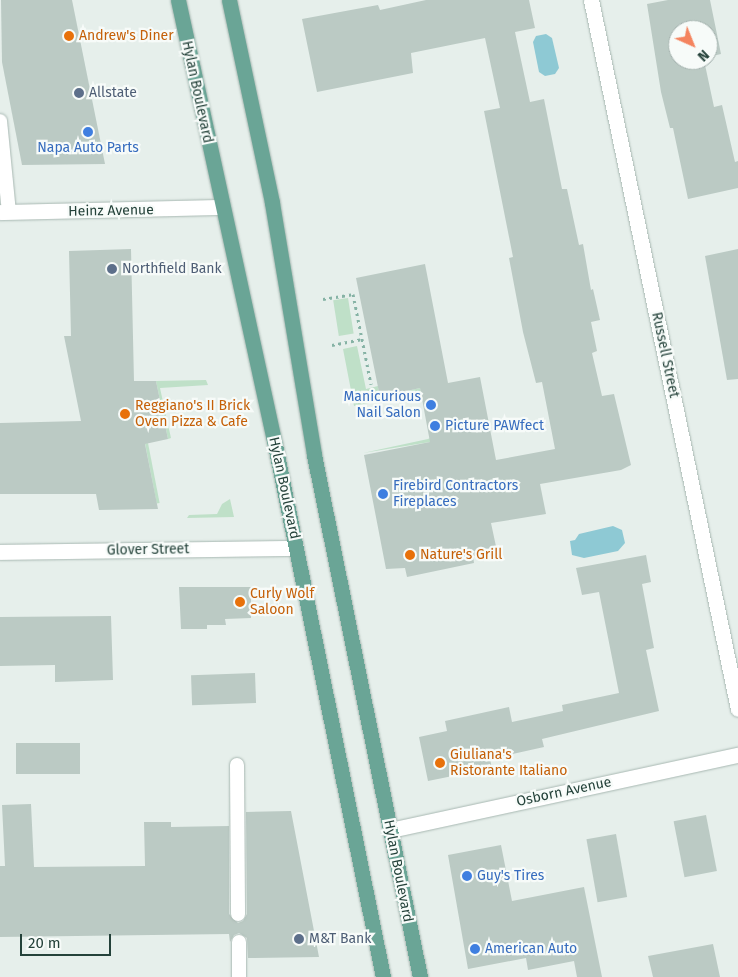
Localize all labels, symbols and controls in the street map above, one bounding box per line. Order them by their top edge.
north arrow [668,20,718,70]
place label: Andrew's Diner [79,28,174,44]
marker: Andrew's Diner [63,30,75,42]
street label: Hylan Boulevard [178,39,216,145]
text: N [694,46,712,65]
place label: Allstate [89,85,137,101]
marker: Allstate [73,87,85,99]
marker: Napa Auto Parts [82,126,94,138]
place label: Napa Auto Parts [37,140,139,156]
street label: Heinz Avenue [68,202,154,220]
place label: Northfield Bank [122,261,222,277]
marker: Northfield Bank [106,263,118,275]
street label: Russell Street [648,311,682,399]
place label: Manicurious Nail Salon [343,389,421,422]
place label: Reggiano's II Brick Oven Pizza & Cafe [135,398,250,431]
marker: Manicurious Nail Salon [425,399,437,411]
marker: Reggiano's II Brick Oven Pizza & Cafe [119,408,131,420]
place label: Picture PAWfect [445,418,544,434]
marker: Picture PAWfect [429,420,441,432]
street label: Hylan Boulevard [265,435,303,541]
place label: Firebird Contractors Fireplaces [393,478,518,511]
marker: Firebird Contractors Fireplaces [377,488,389,500]
street label: Glover Street [107,541,189,559]
place label: Nature's Grill [420,547,502,563]
marker: Nature's Grill [404,549,416,561]
place label: Curly Wolf Saloon [250,586,314,618]
marker: Curly Wolf Saloon [234,596,246,608]
place label: Giuliana's Ristorante Italiano [450,747,568,780]
marker: Giuliana's Ristorante Italiano [434,757,446,769]
street label: Osborn Avenue [515,774,613,810]
street label: Hylan Boulevard [380,818,416,924]
place label: Guy's Tires [477,868,544,884]
marker: Guy's Tires [461,870,473,882]
scale bar [22,924,114,956]
place label: M&T Bank [309,931,371,947]
marker: M&T Bank [293,933,305,945]
text: 20 m [28,934,61,952]
place label: American Auto [485,941,577,957]
marker: American Auto [469,943,481,955]

